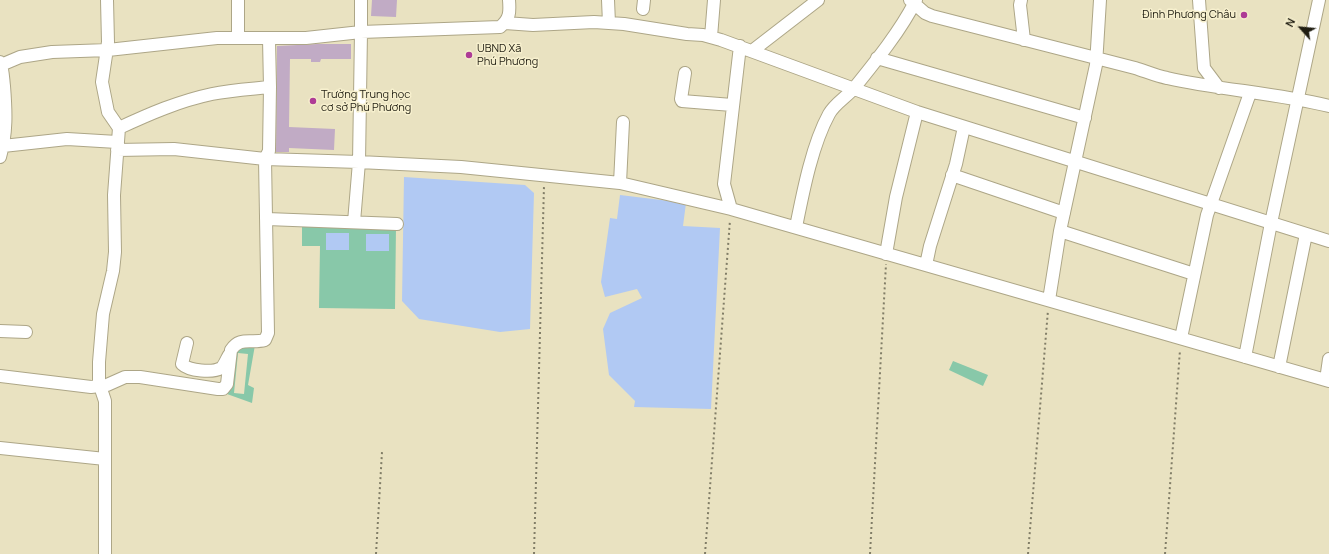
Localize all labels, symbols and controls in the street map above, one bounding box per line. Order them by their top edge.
place label: Đình Phương Châu [1142,8,1236,22]
north arrow [1281,8,1321,48]
marker: Đình Phương Châu [1239,10,1249,20]
text: N [1281,15,1298,29]
place label: UBND Xã Phú Phương [477,42,538,68]
marker: UBND Xã Phú Phương [464,50,474,60]
place label: Trường Trung học cơ sở Phú Phương [321,88,411,114]
marker: Trường Trung học cơ sở Phú Phương [308,96,318,106]

